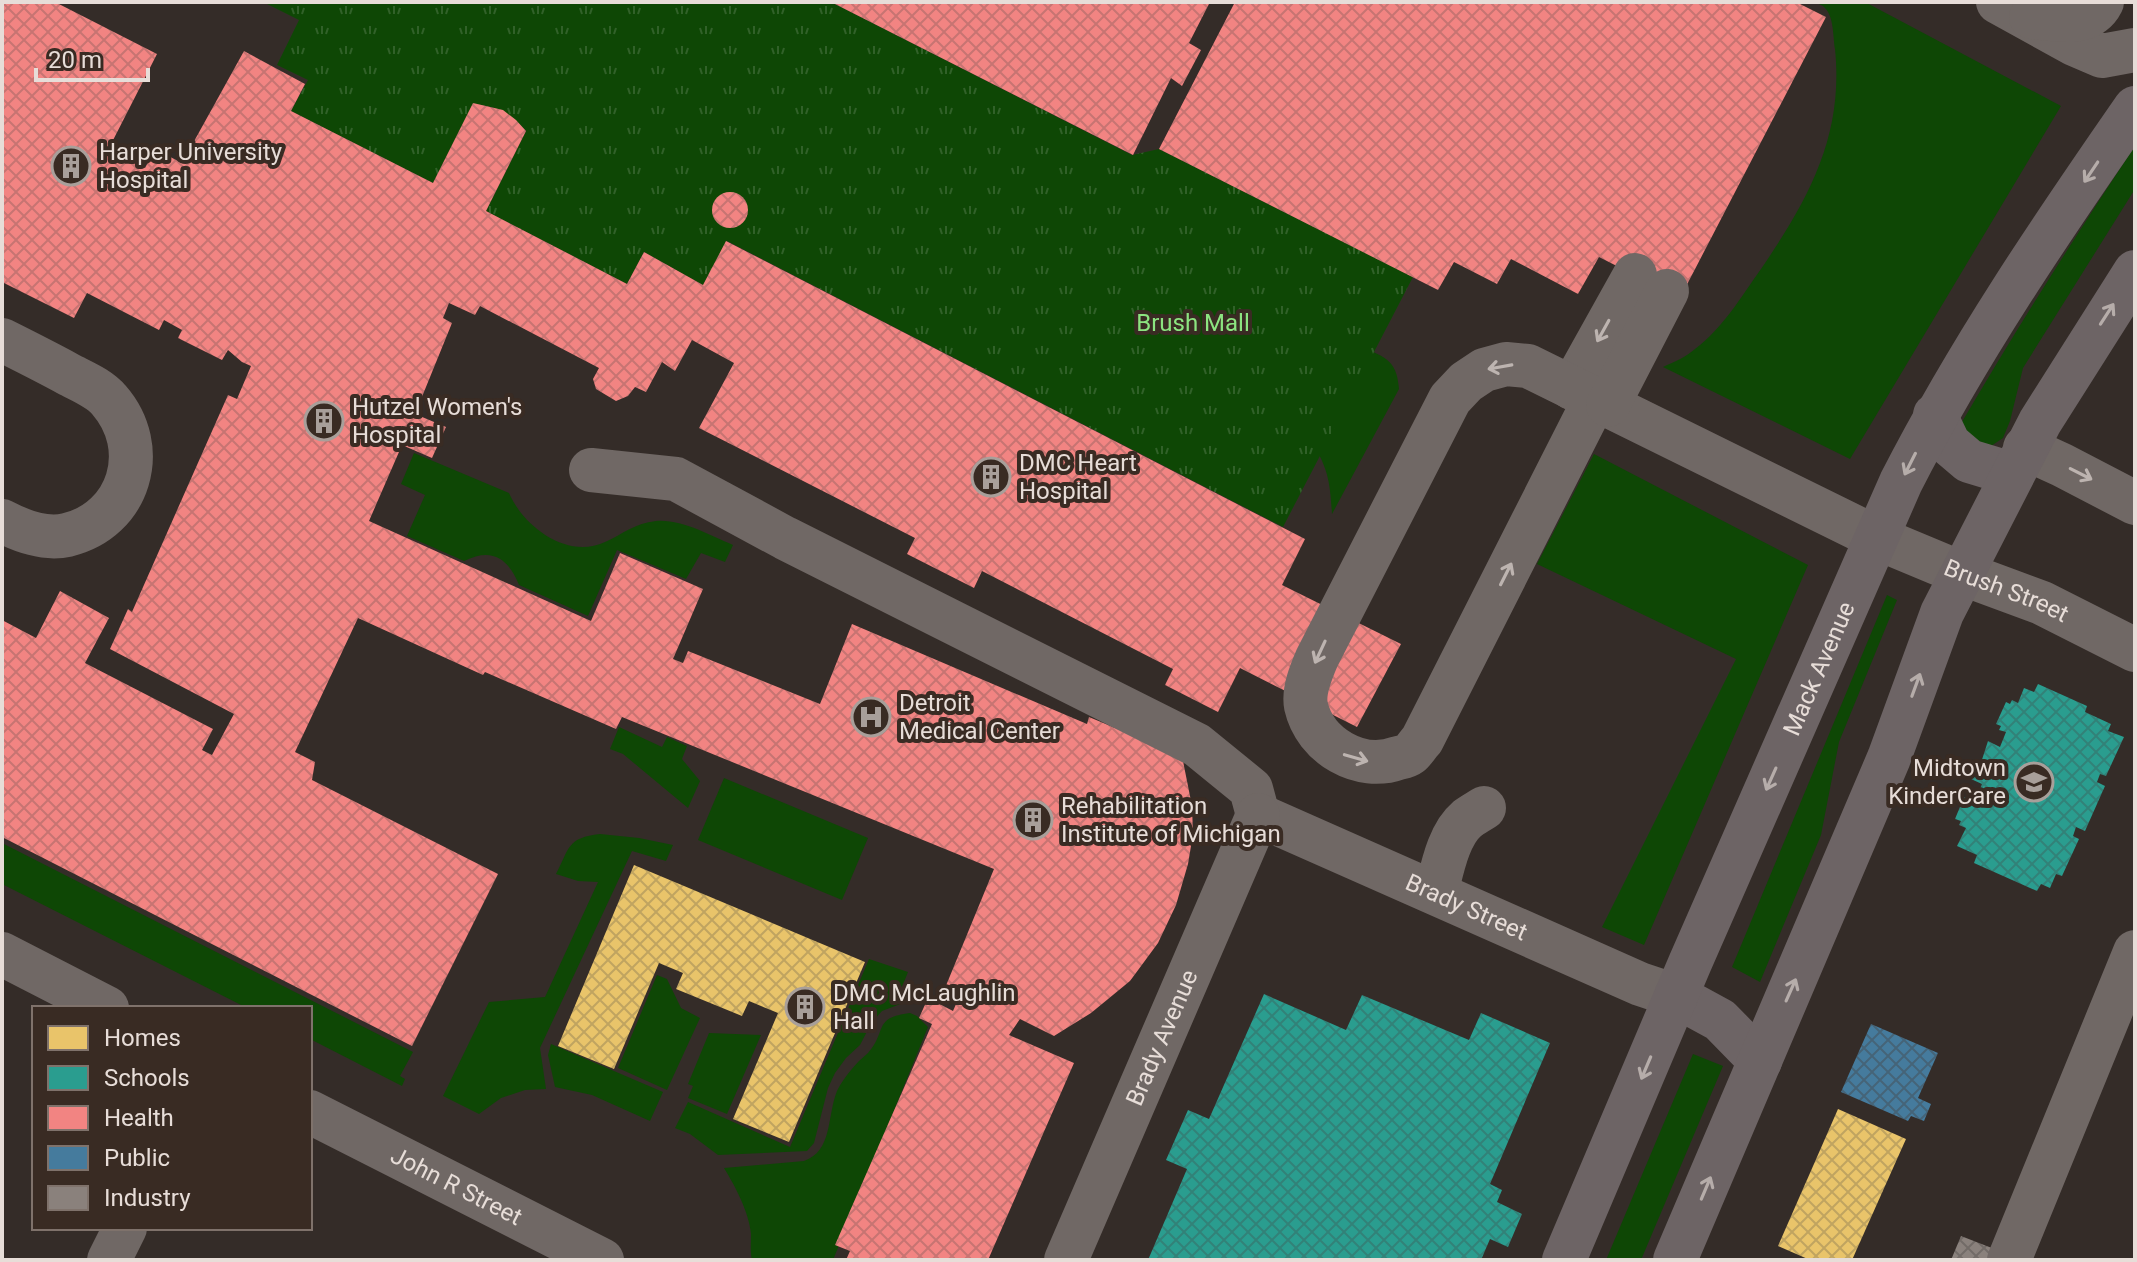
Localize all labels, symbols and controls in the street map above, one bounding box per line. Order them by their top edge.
scale bar [36,32,148,82]
text: 20 m [48,46,102,74]
place label: Harper University Hospital [99,138,283,194]
building icon: Harper University Hospital [50,145,92,187]
one-way arrow [2083,160,2099,183]
one-way arrow [2100,303,2116,326]
park label: Brush Mall [1136,309,1250,337]
one-way arrow [1595,319,1611,342]
one-way arrow [1487,360,1513,375]
place label: Hutzel Women's Hospital [352,393,523,449]
building icon: Hutzel Women's Hospital [303,400,345,442]
place label: DMC Heart Hospital [1019,449,1137,505]
one-way arrow [1902,452,1918,476]
building icon: DMC Heart Hospital [970,456,1012,498]
one-way arrow [2068,467,2092,483]
street label: Brush Street [1940,554,2073,628]
one-way arrow [1499,563,1514,587]
street label: Mack Avenue [1778,597,1861,740]
one-way arrow [1312,640,1327,664]
one-way arrow [1909,673,1924,698]
place label: Detroit Medical Center [899,689,1060,745]
hospital icon: Detroit Medical Center [850,696,892,738]
one-way arrow [1343,751,1369,766]
place label: Midtown KinderCare [1888,754,2006,810]
school or university icon: Midtown KinderCare [2013,761,2055,803]
one-way arrow [1763,767,1778,791]
place label: Rehabilitation Institute of Michigan [1061,792,1281,848]
building icon: Rehabilitation Institute of Michigan [1012,799,1054,841]
street label: Brady Street [1401,868,1532,946]
street label: Brady Avenue [1120,966,1203,1110]
one-way arrow [1784,978,1799,1002]
place label: DMC McLaughlin Hall [833,979,1016,1035]
building icon: DMC McLaughlin Hall [784,986,826,1028]
legend [32,1006,312,1230]
text: Homes [104,1024,181,1052]
one-way arrow [1637,1055,1652,1080]
text: Schools [104,1064,190,1092]
text: Health [104,1104,174,1132]
street label: John R Street [386,1141,527,1231]
text: Public [104,1144,170,1172]
one-way arrow [1699,1177,1714,1201]
text: Industry [104,1184,191,1212]

